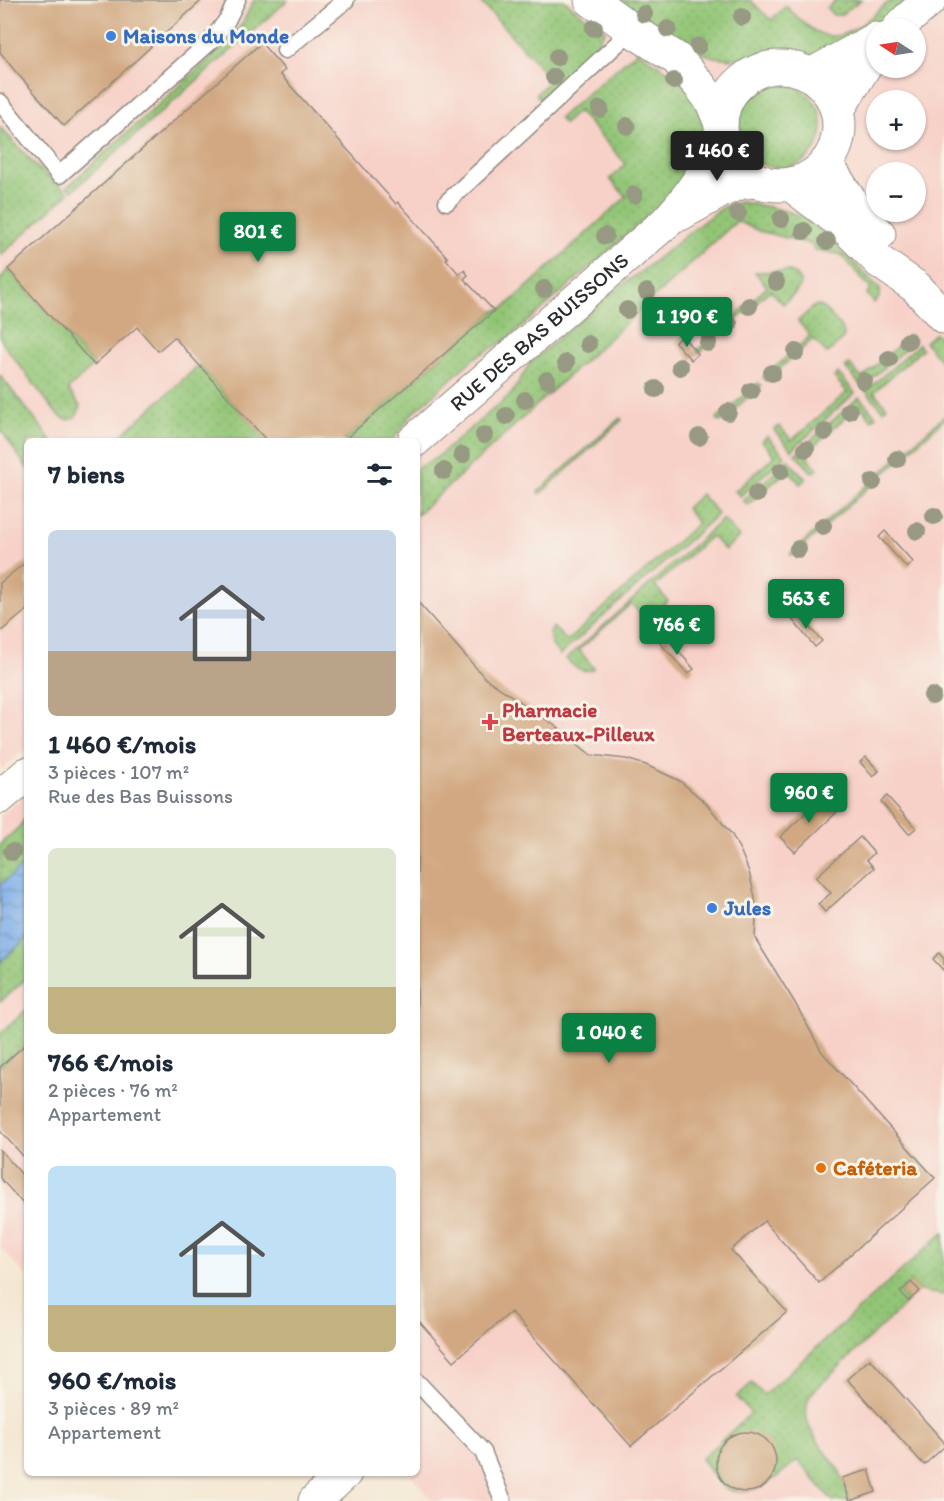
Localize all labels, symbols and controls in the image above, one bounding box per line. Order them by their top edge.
north arrow [866,18,926,78]
map controls [866,18,926,222]
place label: Maisons du Monde [123,23,289,48]
marker: Maisons du Monde [104,29,118,43]
button: + [866,90,926,150]
pin: 1 460 € [662,131,772,182]
text: 1 460 € [685,138,749,162]
button: − [866,162,926,222]
pin: 801 € [216,212,300,263]
text: 801 € [234,219,282,243]
street label: RUE DES BAS BUISSONS [445,247,633,416]
pin: 1 190 € [632,297,742,348]
text: 1 190 € [656,304,718,328]
text: 7 biens [48,458,125,490]
icon: filters [363,458,396,491]
icon: home [168,569,276,677]
pin: 563 € [764,579,848,630]
text: 563 € [782,586,830,610]
pin: 766 € [635,605,719,656]
text: 766 € [654,612,701,636]
place label: Pharmacie Berteaux-Pilleux [502,697,655,746]
marker: Pharmacie Berteaux-Pilleux [483,715,497,729]
text: 1 460 €/mois [48,728,196,760]
text: 3 pièces · 107 m² [48,760,189,784]
pin: 960 € [767,773,851,824]
text: 960 € [784,780,834,804]
text: Rue des Bas Buissons [48,784,233,808]
icon: home [168,887,276,995]
place label: Jules [723,895,771,920]
marker: Jules [705,901,719,915]
pin: 1 040 € [554,1013,664,1064]
text: 1 040 € [576,1020,642,1044]
text: 766 €/mois [48,1046,173,1078]
text: 2 pièces · 76 m² [48,1078,178,1102]
text: Appartement [48,1102,161,1126]
place label: Caféteria [833,1155,918,1180]
marker: Caféteria [814,1161,828,1175]
icon: home [168,1205,276,1313]
text: 960 €/mois [48,1364,176,1396]
text: 3 pièces · 89 m² [48,1396,179,1420]
text: Appartement [48,1420,161,1444]

